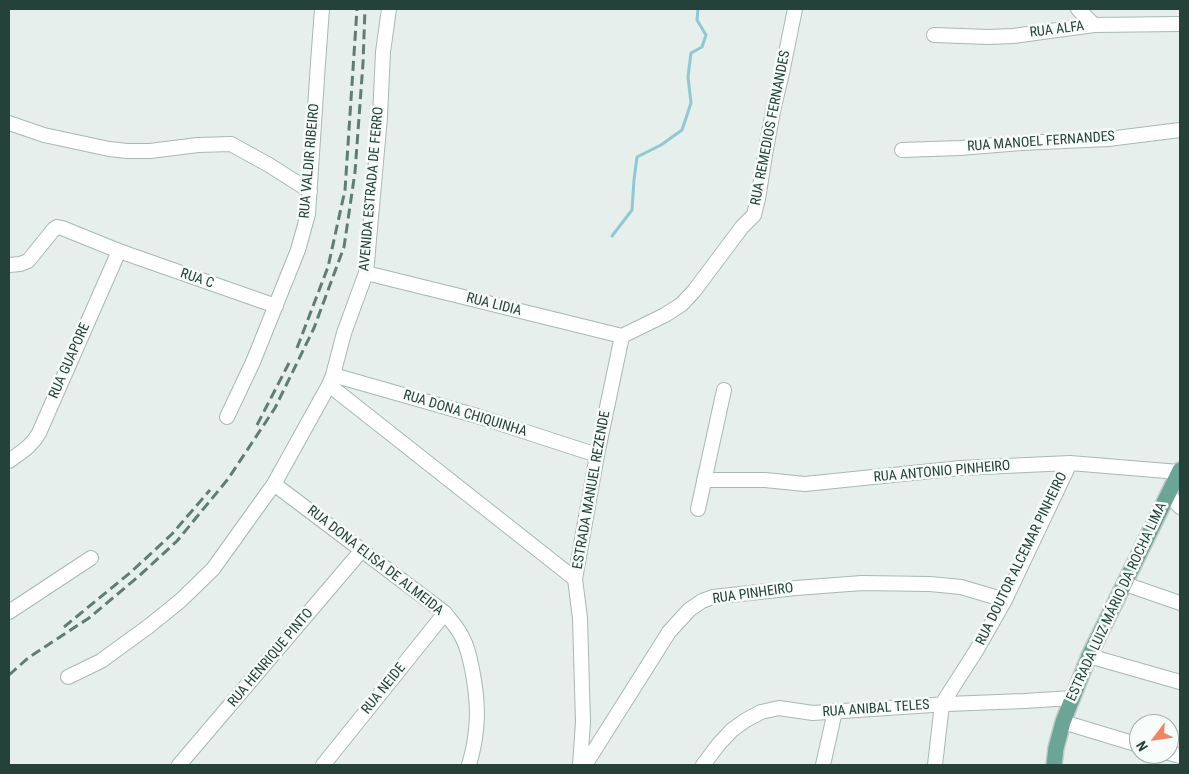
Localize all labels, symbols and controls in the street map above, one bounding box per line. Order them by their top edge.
street label: RUA ALFA [1029,18,1085,42]
street label: RUA REMEDIOS FERNANDES [748,49,794,207]
street label: RUA VALDIR RIBEIRO [297,103,323,219]
street label: AVENIDA ESTRADA DE FERRO [356,106,388,272]
street label: RUA MANOEL FERNANDES [967,128,1115,156]
street label: RUA C [178,265,216,293]
street label: RUA LIDIA [465,290,523,320]
street label: RUA GUAPORE [46,321,94,401]
street label: RUA DONA CHIQUINHA [401,387,529,441]
street label: ESTRADA MANUEL REZENDE [570,409,614,571]
street label: RUA ANTONIO PINHEIRO [873,458,1011,486]
street label: RUA DOUTOR ALCEMAR PINHEIRO [973,470,1071,648]
street label: ESTRADA LUIZ MÁRIO DA ROCHA LIMA [1063,500,1171,704]
street label: RUA DONA ELISA DE ALMEIDA [303,503,447,619]
street label: RUA PINHEIRO [712,580,794,608]
street label: RUA HENRIQUE PINTO [225,605,317,711]
street label: RUA NEIDE [358,660,410,718]
street label: RUA ANIBAL TELES [822,697,930,721]
north arrow [1129,714,1179,764]
text: N [1133,738,1151,754]

